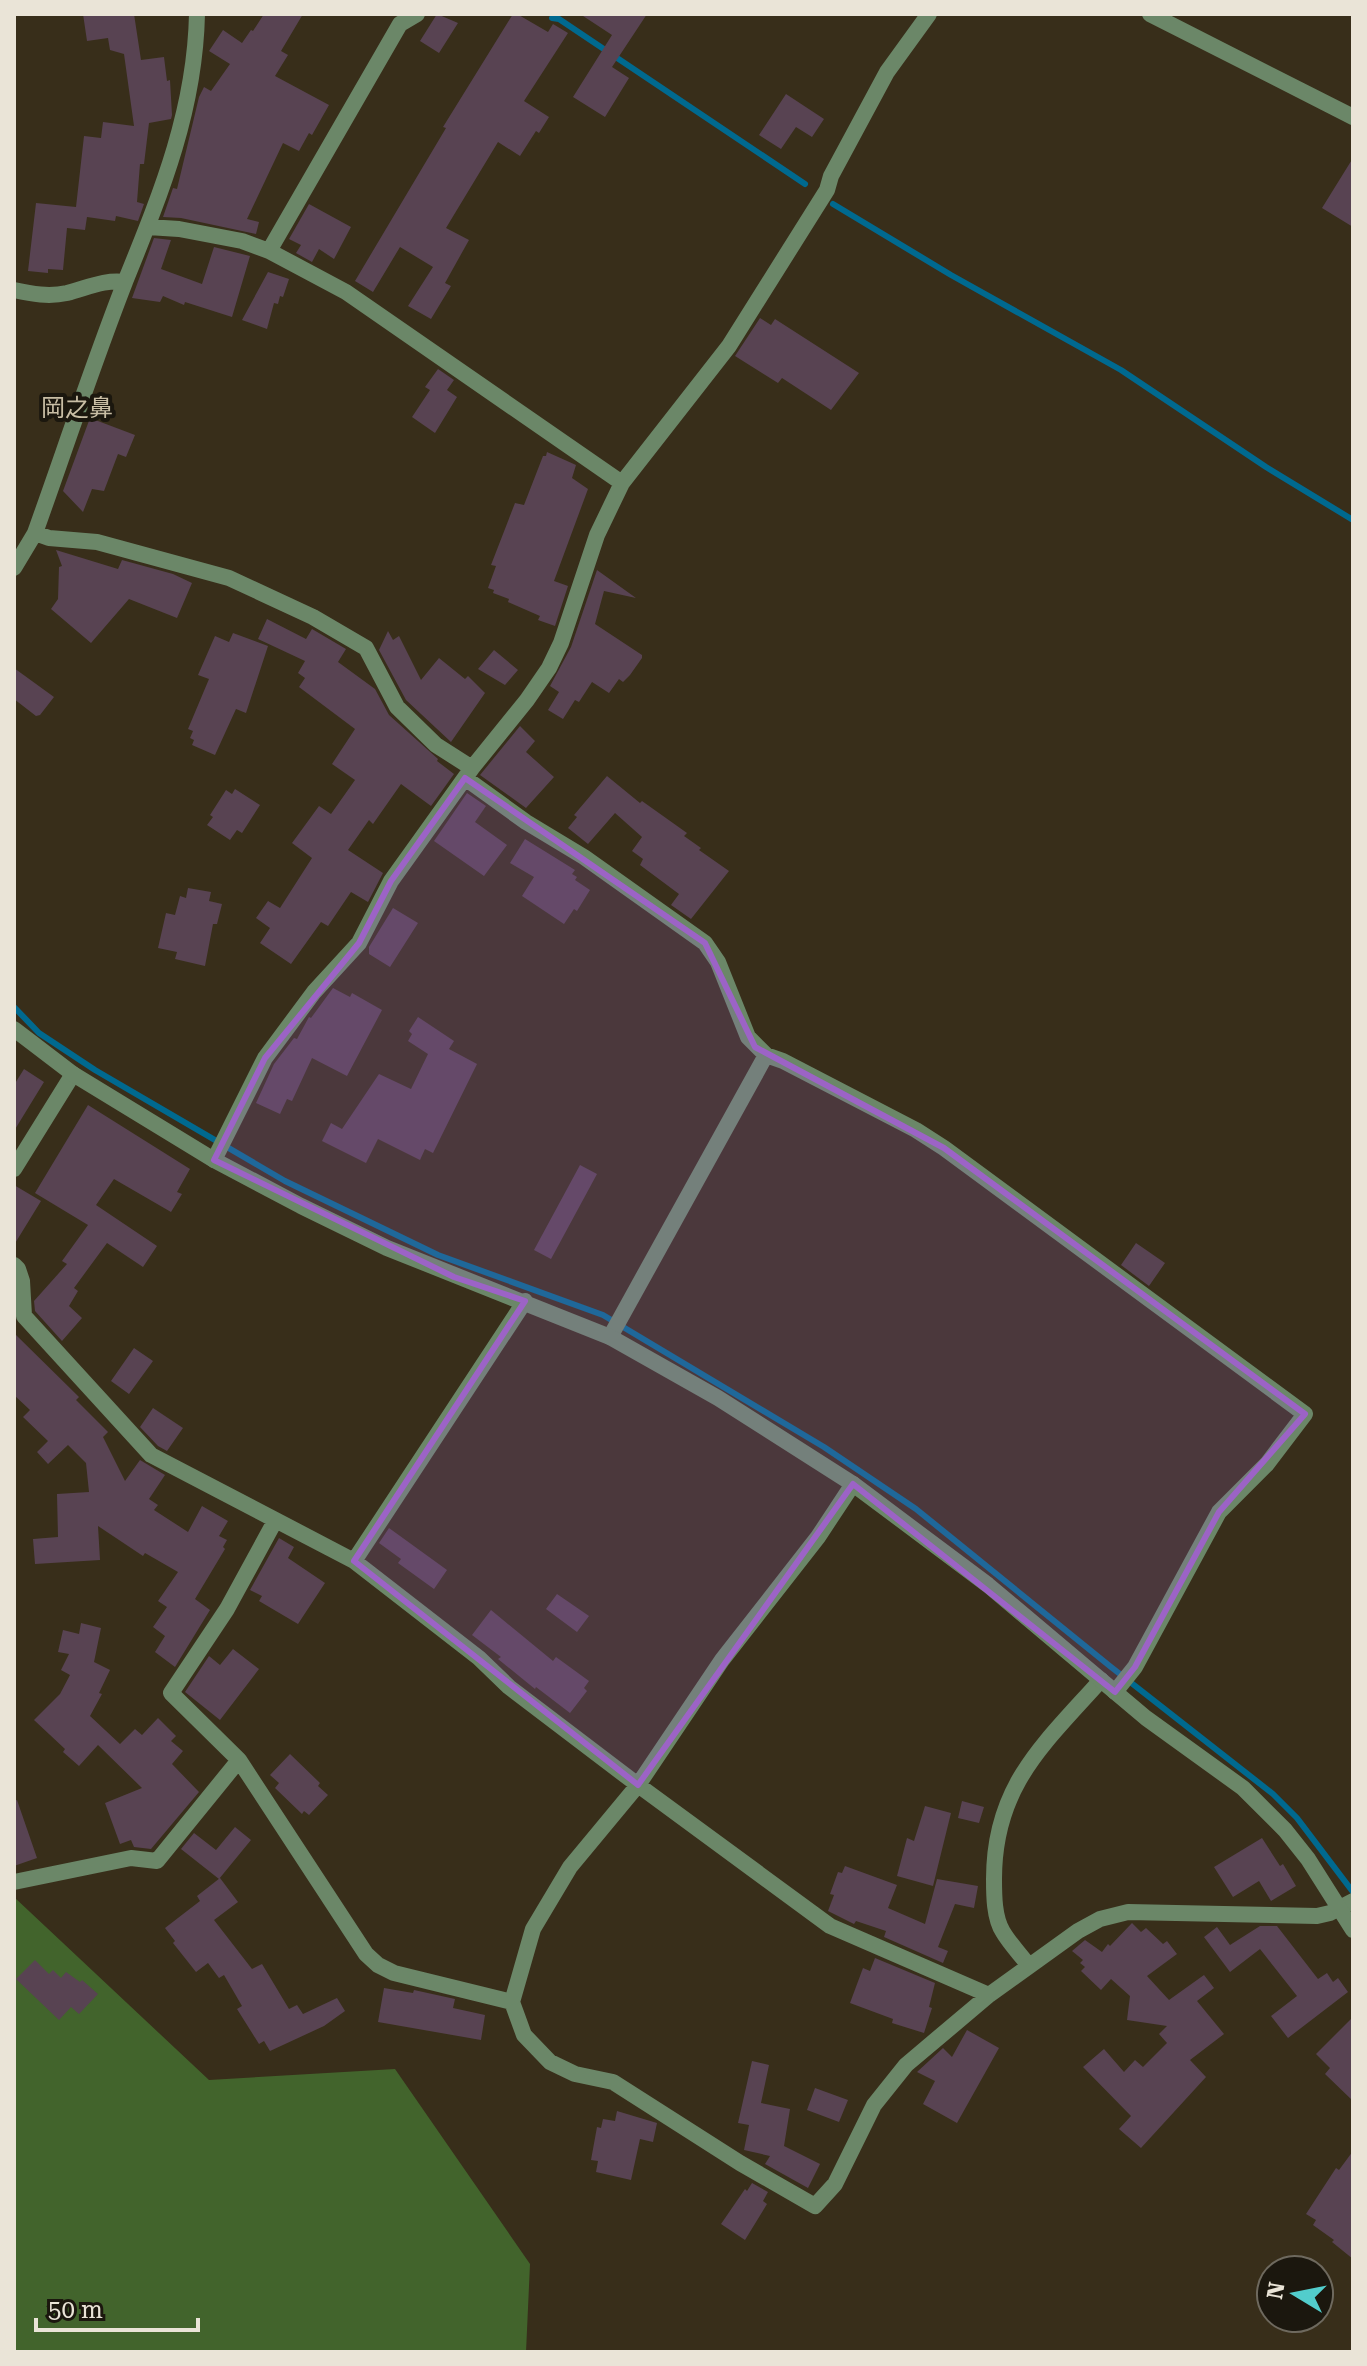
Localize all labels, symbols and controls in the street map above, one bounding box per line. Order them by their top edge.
district label: 岡之鼻 [41,394,113,422]
north arrow [1255,2254,1335,2334]
text: N [1262,2280,1290,2301]
scale bar [36,2282,198,2332]
text: 50 m [48,2296,103,2324]

